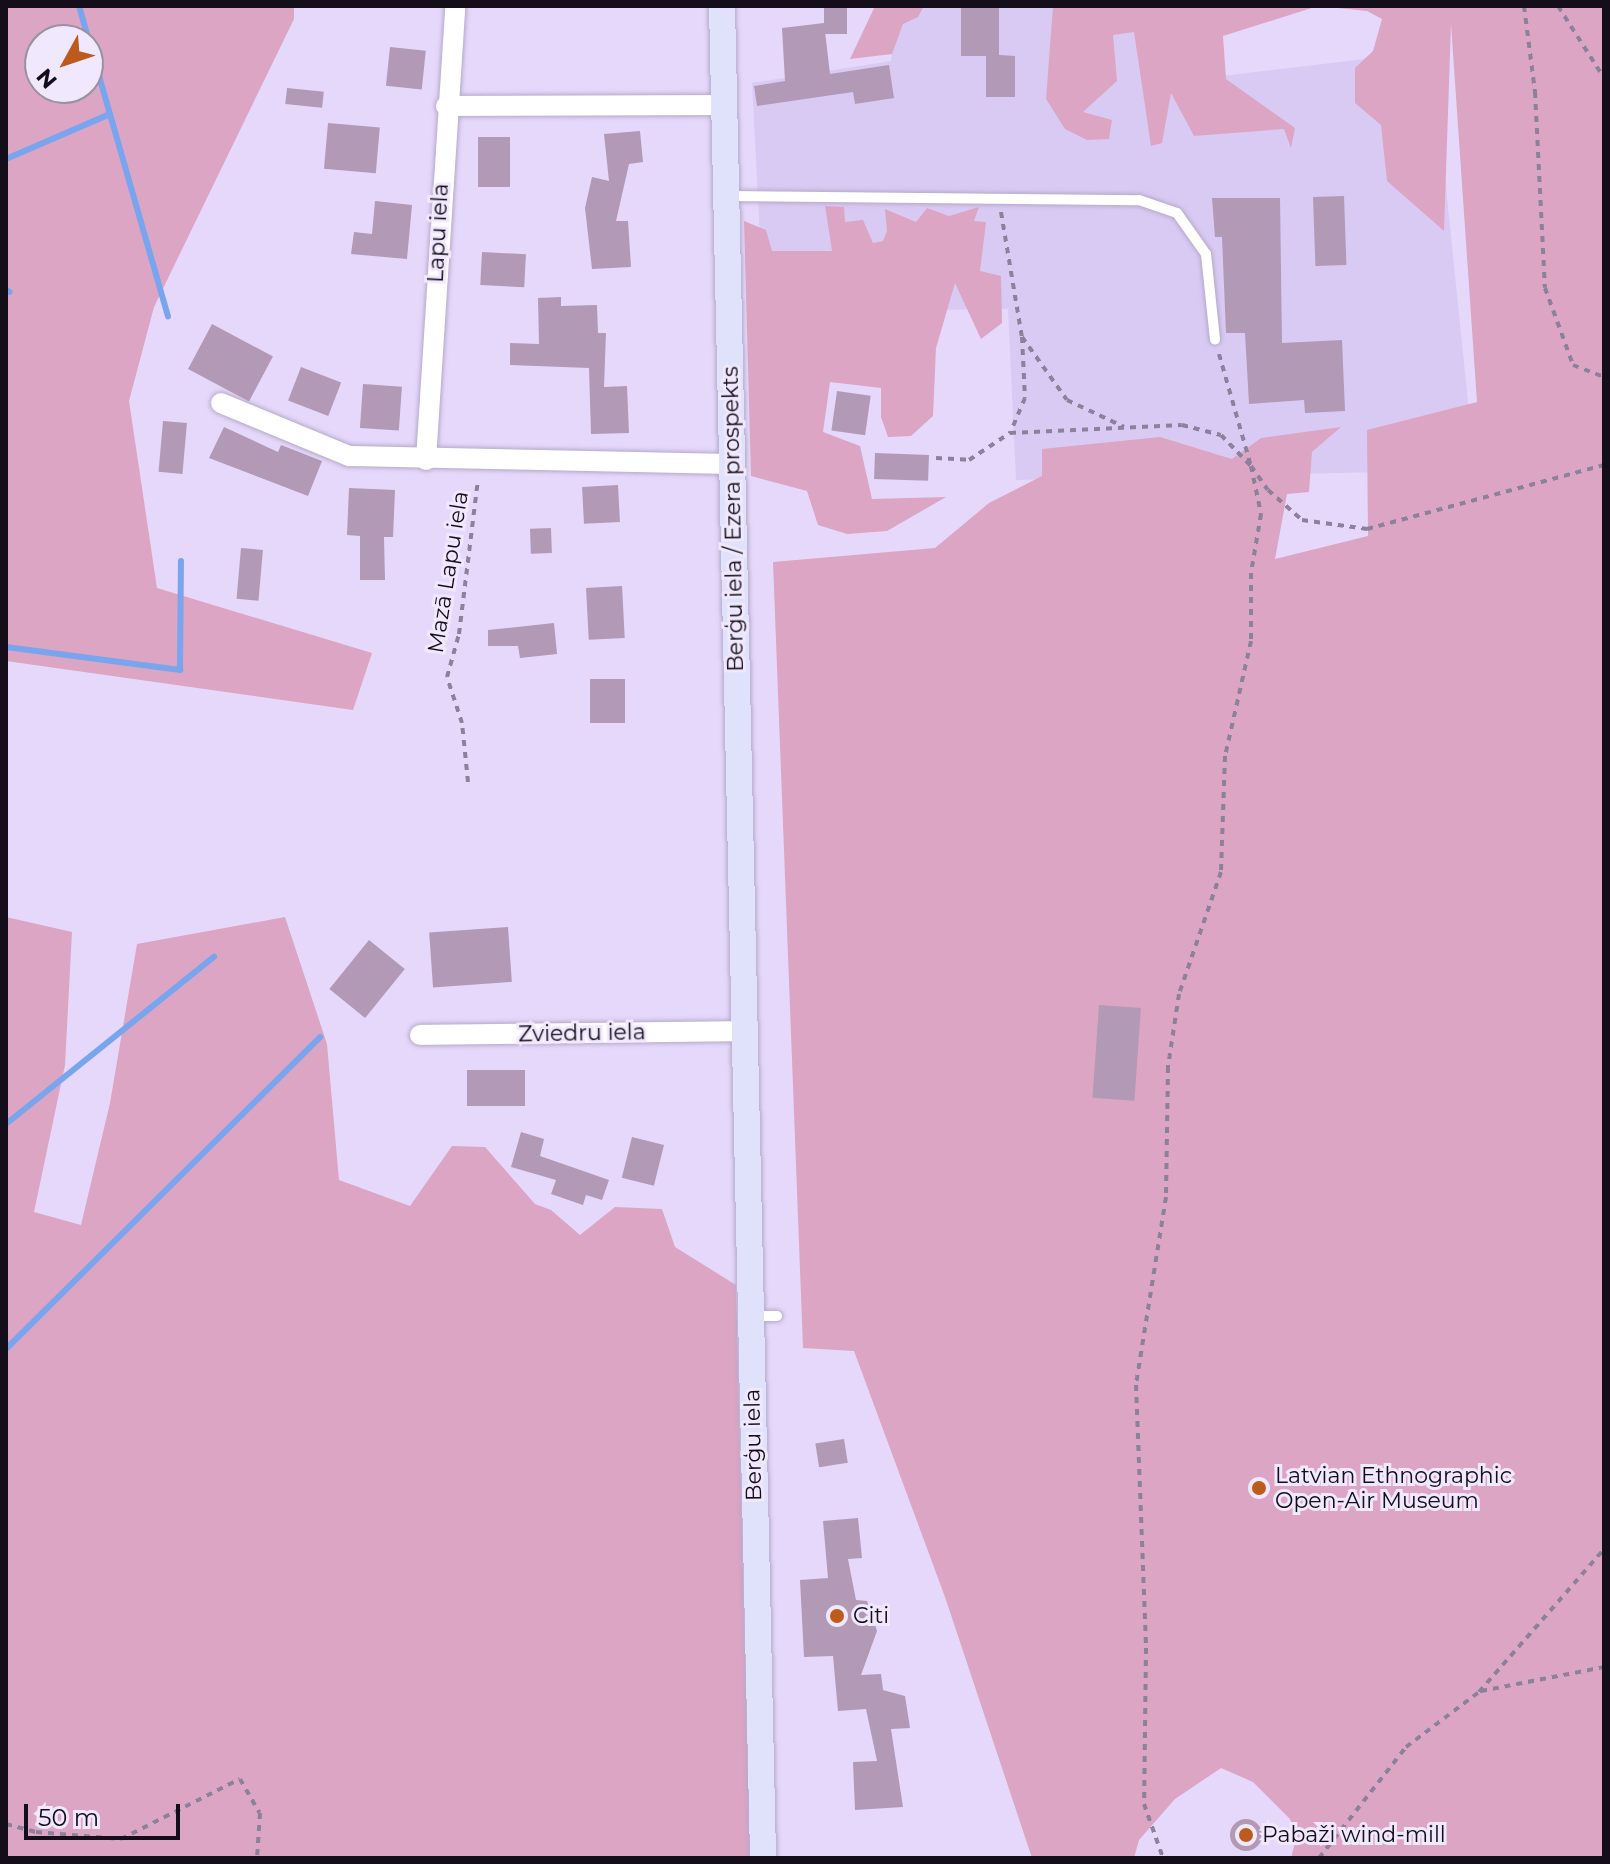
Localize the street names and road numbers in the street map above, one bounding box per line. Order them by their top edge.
street label: Lapu iela [422,183,454,283]
street label: Berģu iela / Ezera prospekts [717,366,749,672]
street label: Mazā Lapu iela [422,489,474,655]
street label: Zviedru iela [518,1019,646,1047]
street label: Berģu iela [739,1389,767,1501]

